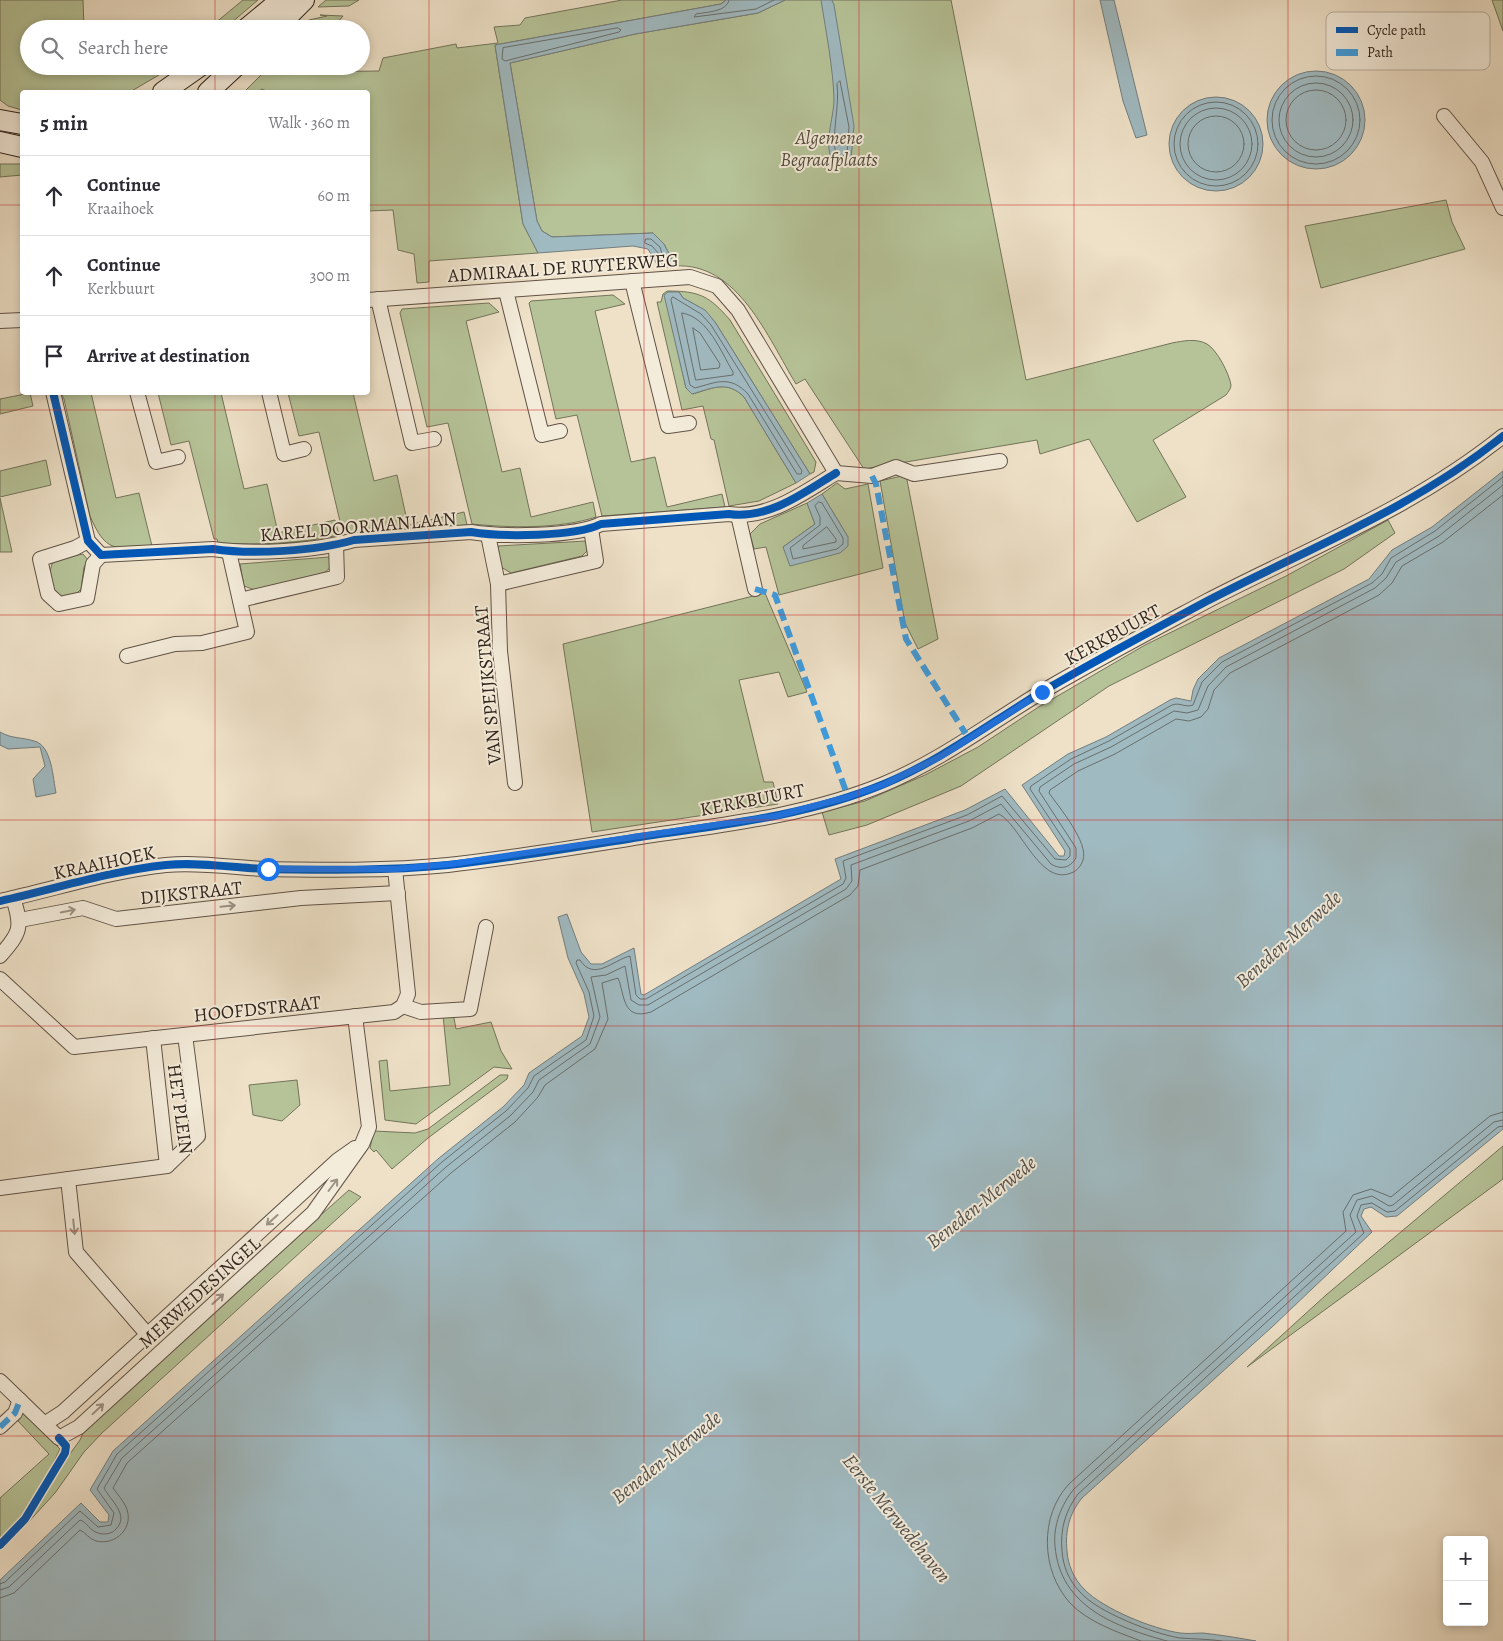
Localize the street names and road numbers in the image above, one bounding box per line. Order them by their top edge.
street label: ADMIRAAL DE RUYTERWEG [446,247,679,289]
street label: KAREL DOORMANLAAN [259,505,458,549]
street label: KERKBUURT [1060,598,1166,672]
street label: VAN SPEIJKSTRAAT [468,603,508,767]
street label: KERKBUURT [698,777,807,823]
street label: KRAAIHOEK [51,840,157,886]
street label: DIJKSTRAAT [139,875,244,911]
street label: HOOFDSTRAAT [192,989,323,1029]
street label: HET PLEIN [161,1062,199,1156]
street label: MERWEDESINGEL [133,1231,267,1355]

